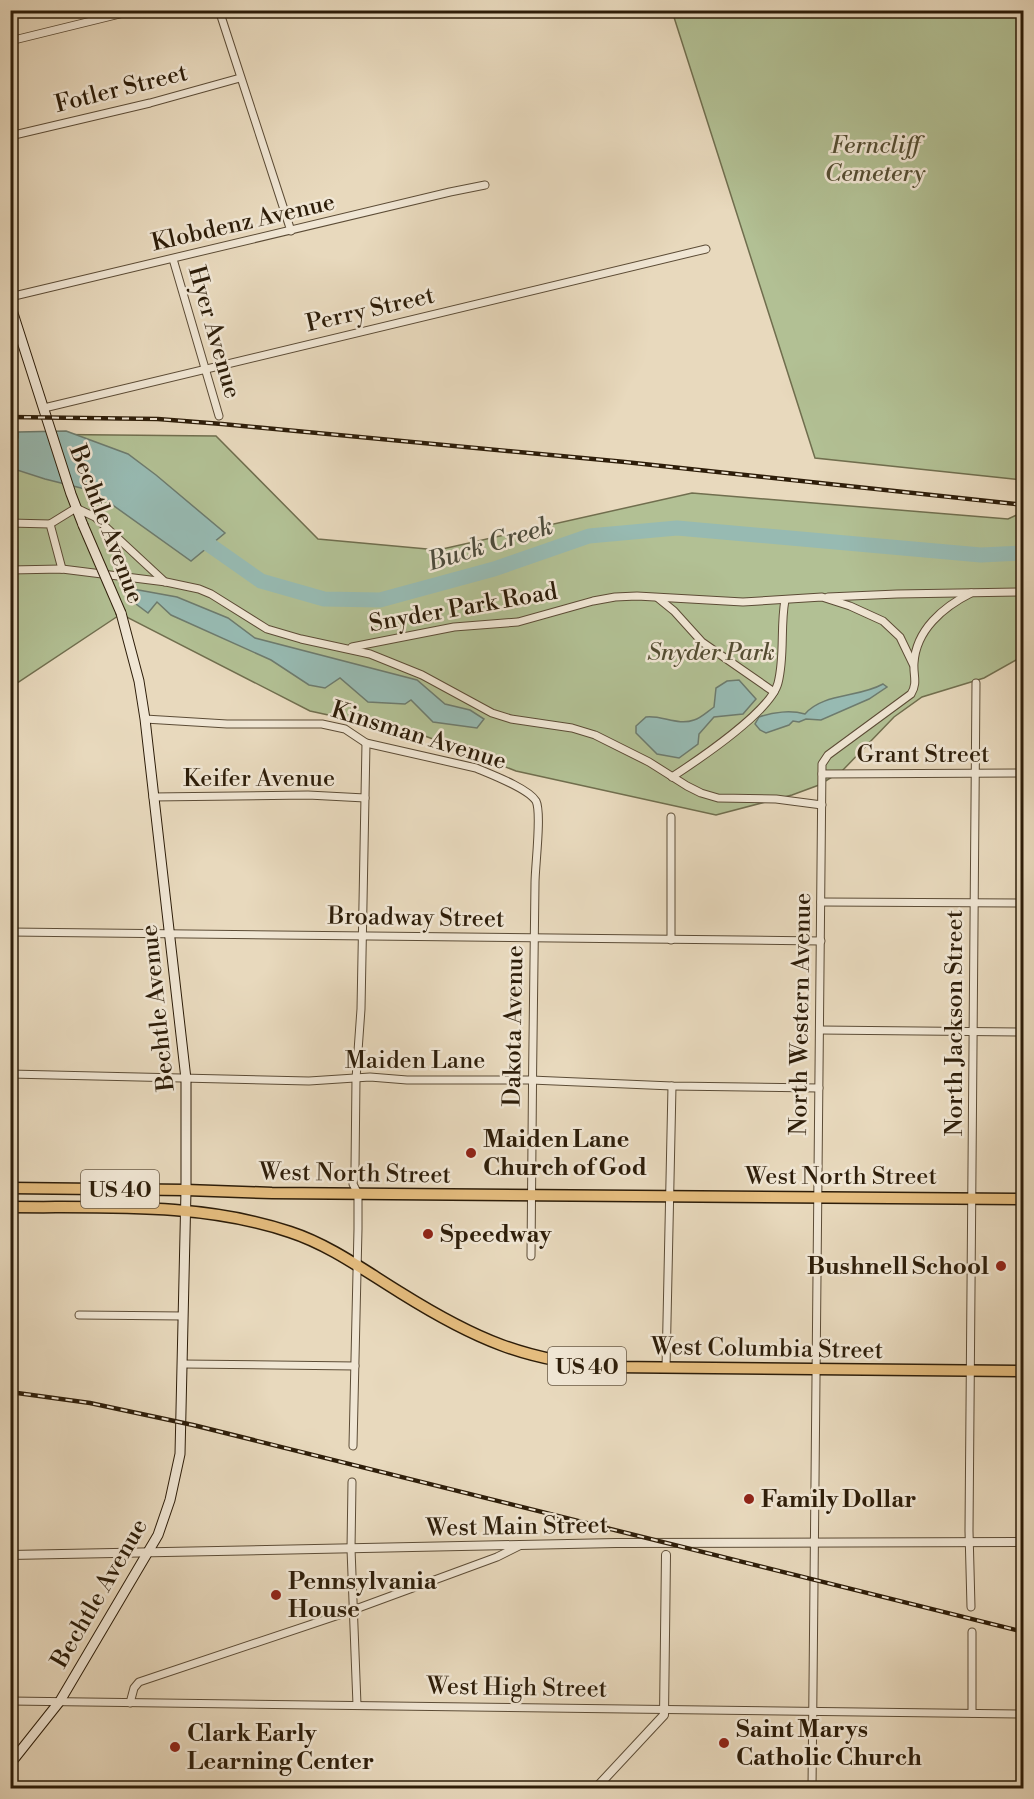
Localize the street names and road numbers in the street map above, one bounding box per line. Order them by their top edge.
street label: Fotler Street [52,58,191,120]
street label: Klobdenz Avenue [149,187,338,259]
street label: Hyer Avenue [181,262,247,402]
street label: Perry Street [303,281,438,339]
street label: Bechtle Avenue [62,440,150,608]
street label: Snyder Park Road [367,577,560,639]
street label: Kinsman Avenue [327,695,510,777]
street label: Grant Street [856,740,990,770]
street label: Keifer Avenue [183,764,335,794]
street label: North Western Avenue [784,892,818,1136]
street label: Broadway Street [326,901,505,935]
street label: North Jackson Street [940,909,970,1136]
street label: Bechtle Avenue [134,923,182,1094]
street label: Dakota Avenue [498,945,530,1107]
street label: Maiden Lane [345,1046,485,1076]
street label: West North Street [258,1157,452,1191]
street label: West North Street [744,1162,937,1192]
road number: US 40 [81,1170,159,1208]
street label: West Columbia Street [650,1332,884,1366]
road number: US 40 [548,1347,626,1385]
street label: West Main Street [425,1510,609,1544]
street label: Bechtle Avenue [45,1514,155,1674]
street label: West High Street [425,1671,608,1705]

